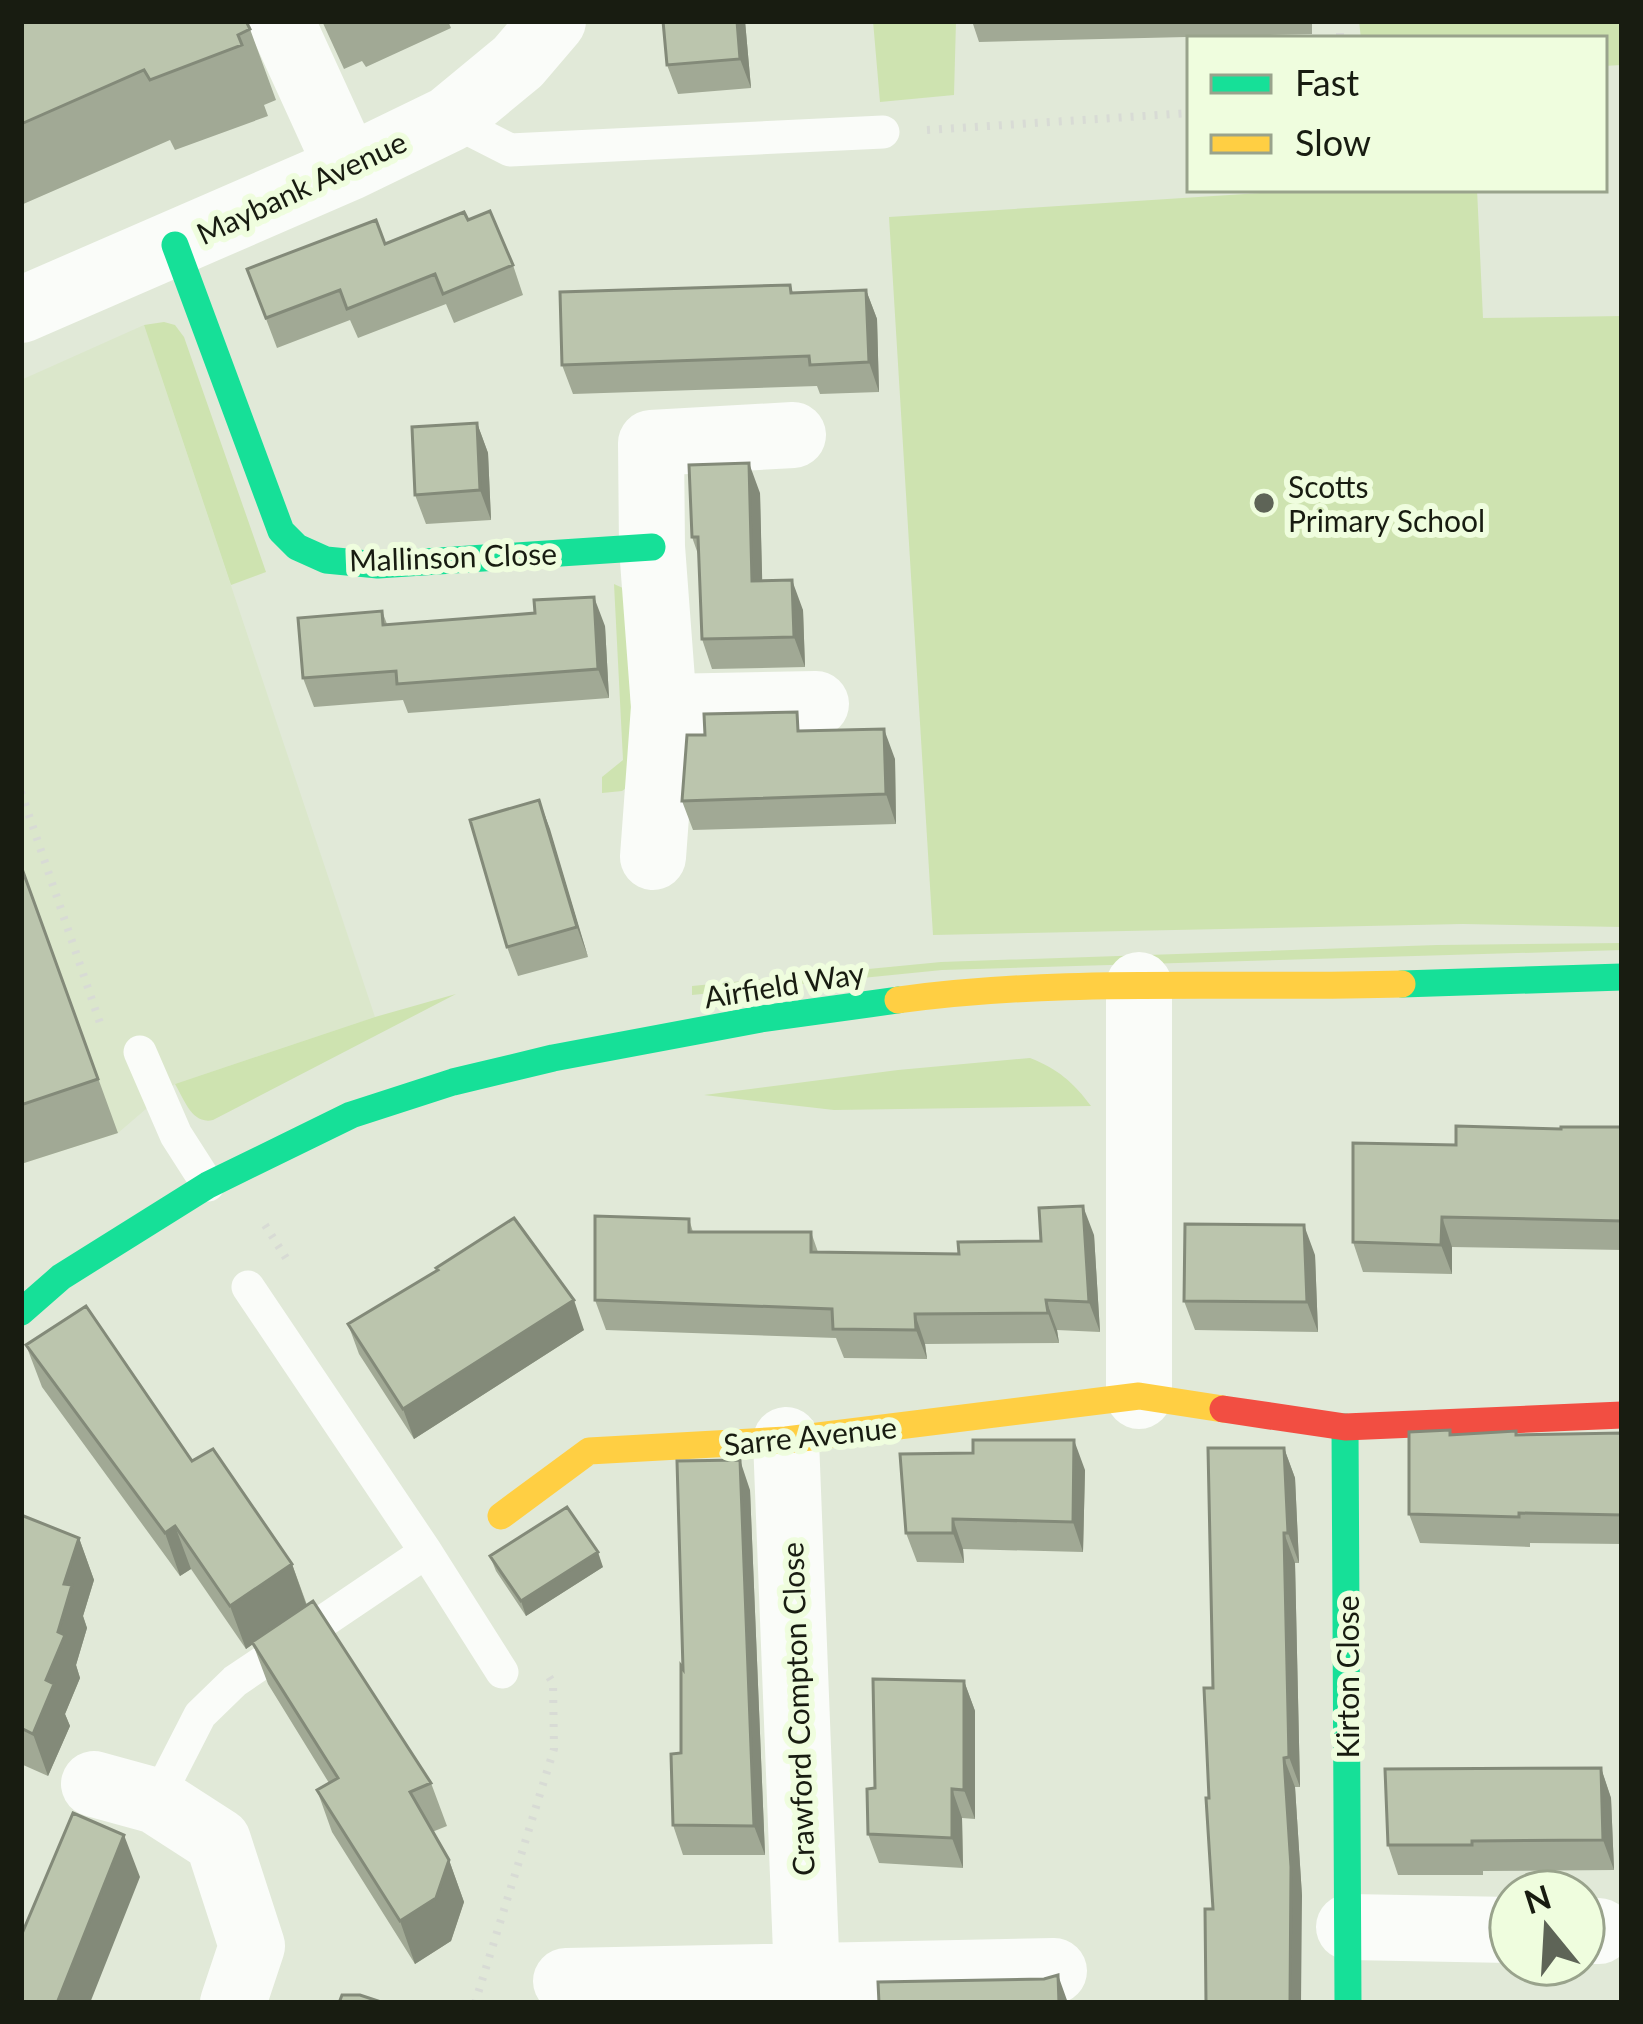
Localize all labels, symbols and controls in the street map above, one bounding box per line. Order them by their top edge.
legend [1187,36,1607,192]
text: Fast [1295,60,1359,104]
text: Slow [1295,120,1371,164]
street label: Maybank Avenue [190,123,412,251]
place label: Scotts Primary School [1288,468,1485,538]
marker: Scotts Primary School [1251,490,1277,516]
street label: Mallinson Close [349,534,557,578]
street label: Airfield Way [701,953,867,1014]
street label: Sarre Avenue [722,1408,898,1462]
street label: Crawford Compton Close [773,1541,821,1877]
street label: Kirton Close [1329,1595,1365,1759]
north arrow [1487,1868,1607,1988]
text: N [1519,1876,1556,1921]

